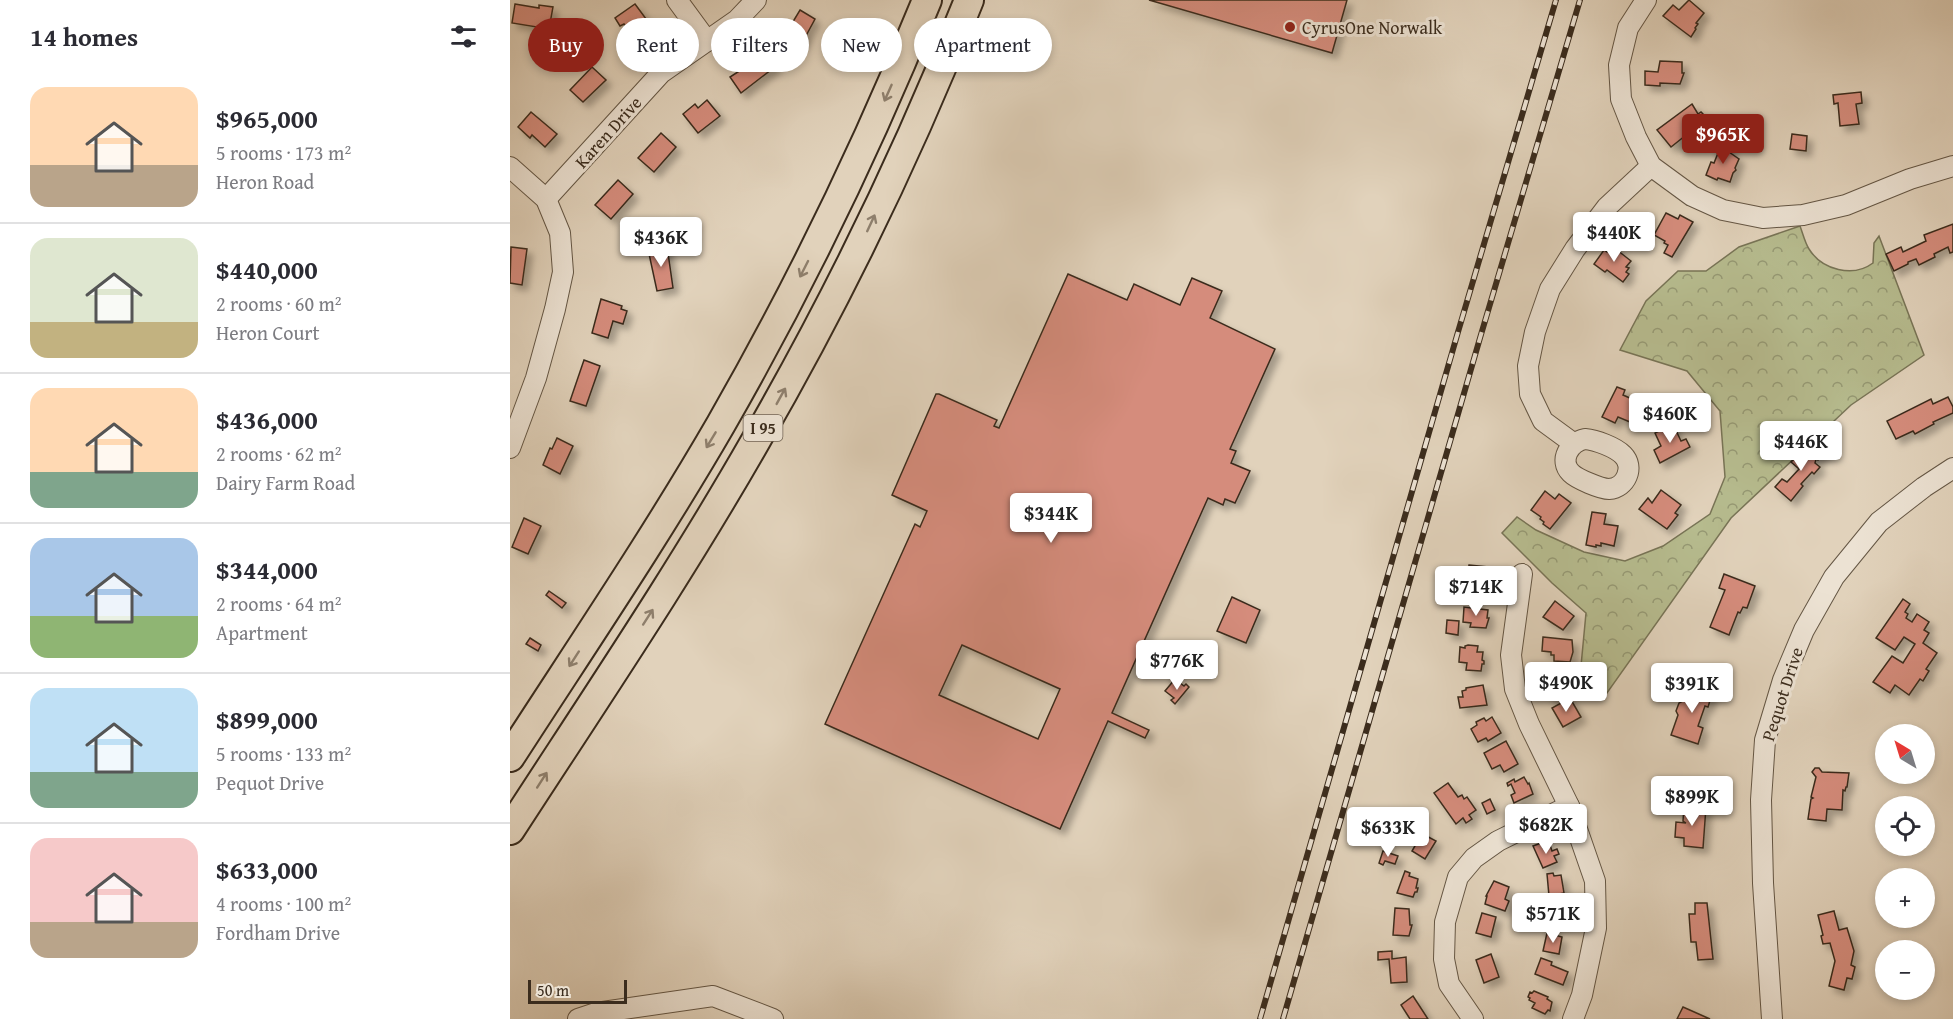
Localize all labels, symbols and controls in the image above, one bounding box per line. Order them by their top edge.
place label: CyrusOne Norwalk [1302,14,1443,41]
text: 14 homes [30,17,138,56]
chip: Buy [528,18,604,72]
chip: Rent [616,18,699,72]
chip: Filters [711,18,809,72]
chip: New [821,18,902,72]
chip: Apartment [914,18,1052,72]
icon: filters [447,20,480,53]
marker: CyrusOne Norwalk [1283,20,1297,34]
one-way arrow [881,83,893,101]
street label: Karen Drive [568,90,648,174]
text: $965,000 [216,99,318,138]
icon: home [78,111,150,183]
pin: $965K [1681,114,1765,165]
text: $965K [1696,119,1750,148]
text: 5 rooms · 173 m² [216,138,351,167]
text: Heron Road [216,167,314,196]
pin: $440K [1572,212,1656,263]
one-way arrow [866,214,878,232]
pin: $436K [619,217,703,268]
text: $440K [1587,217,1641,246]
text: $436K [634,222,688,251]
text: $440,000 [216,250,318,289]
one-way arrow [798,259,809,277]
icon: home [78,262,150,334]
text: 2 rooms · 60 m² [216,289,342,318]
text: Heron Court [216,318,320,347]
one-way arrow [775,388,787,405]
pin: $460K [1628,393,1712,444]
text: $460K [1643,398,1697,427]
text: $436,000 [216,400,318,439]
icon: home [78,412,150,484]
road number: I 95 [744,415,782,441]
pin: $446K [1759,421,1843,472]
text: $446K [1774,426,1828,455]
one-way arrow [705,431,717,448]
text: 2 rooms · 62 m² [216,439,342,468]
text: Dairy Farm Road [216,468,355,497]
pin: $344K [1009,493,1093,544]
text: $344K [1024,498,1078,527]
text: $344,000 [216,550,318,589]
icon: home [78,562,150,634]
pin: $714K [1434,566,1518,617]
text: $714K [1449,571,1503,600]
text: 2 rooms · 64 m² [216,589,342,618]
one-way arrow [642,609,654,626]
text: Apartment [216,618,308,647]
pin: $776K [1135,640,1219,691]
street label: Pequot Drive [1754,644,1810,744]
text: $776K [1150,645,1204,674]
one-way arrow [568,650,580,666]
pin: $490K [1524,662,1608,713]
pin: $391K [1650,663,1734,714]
text: $490K [1539,667,1593,696]
text: $391K [1665,668,1719,697]
text: $899,000 [216,700,318,739]
icon: home [78,712,150,784]
north arrow [1875,724,1935,784]
map controls [1875,724,1935,1000]
text: 5 rooms · 133 m² [216,739,351,768]
text: Pequot Drive [216,768,324,797]
one-way arrow [536,773,548,789]
pin: $899K [1650,776,1734,827]
text: $899K [1665,781,1719,810]
button: locate [1875,796,1935,856]
pin: $682K [1504,804,1588,855]
pin: $633K [1346,807,1430,858]
text: $682K [1519,809,1573,838]
text: $633K [1361,812,1415,841]
text: $633,000 [216,850,318,889]
icon: home [78,862,150,934]
button: + [1875,868,1935,928]
text: 4 rooms · 100 m² [216,889,351,918]
pin: $571K [1511,893,1595,944]
text: $571K [1526,898,1580,927]
text: Fordham Drive [216,918,340,947]
button: − [1875,940,1935,1000]
scale bar [528,977,627,1004]
text: 50 m [537,978,569,1002]

